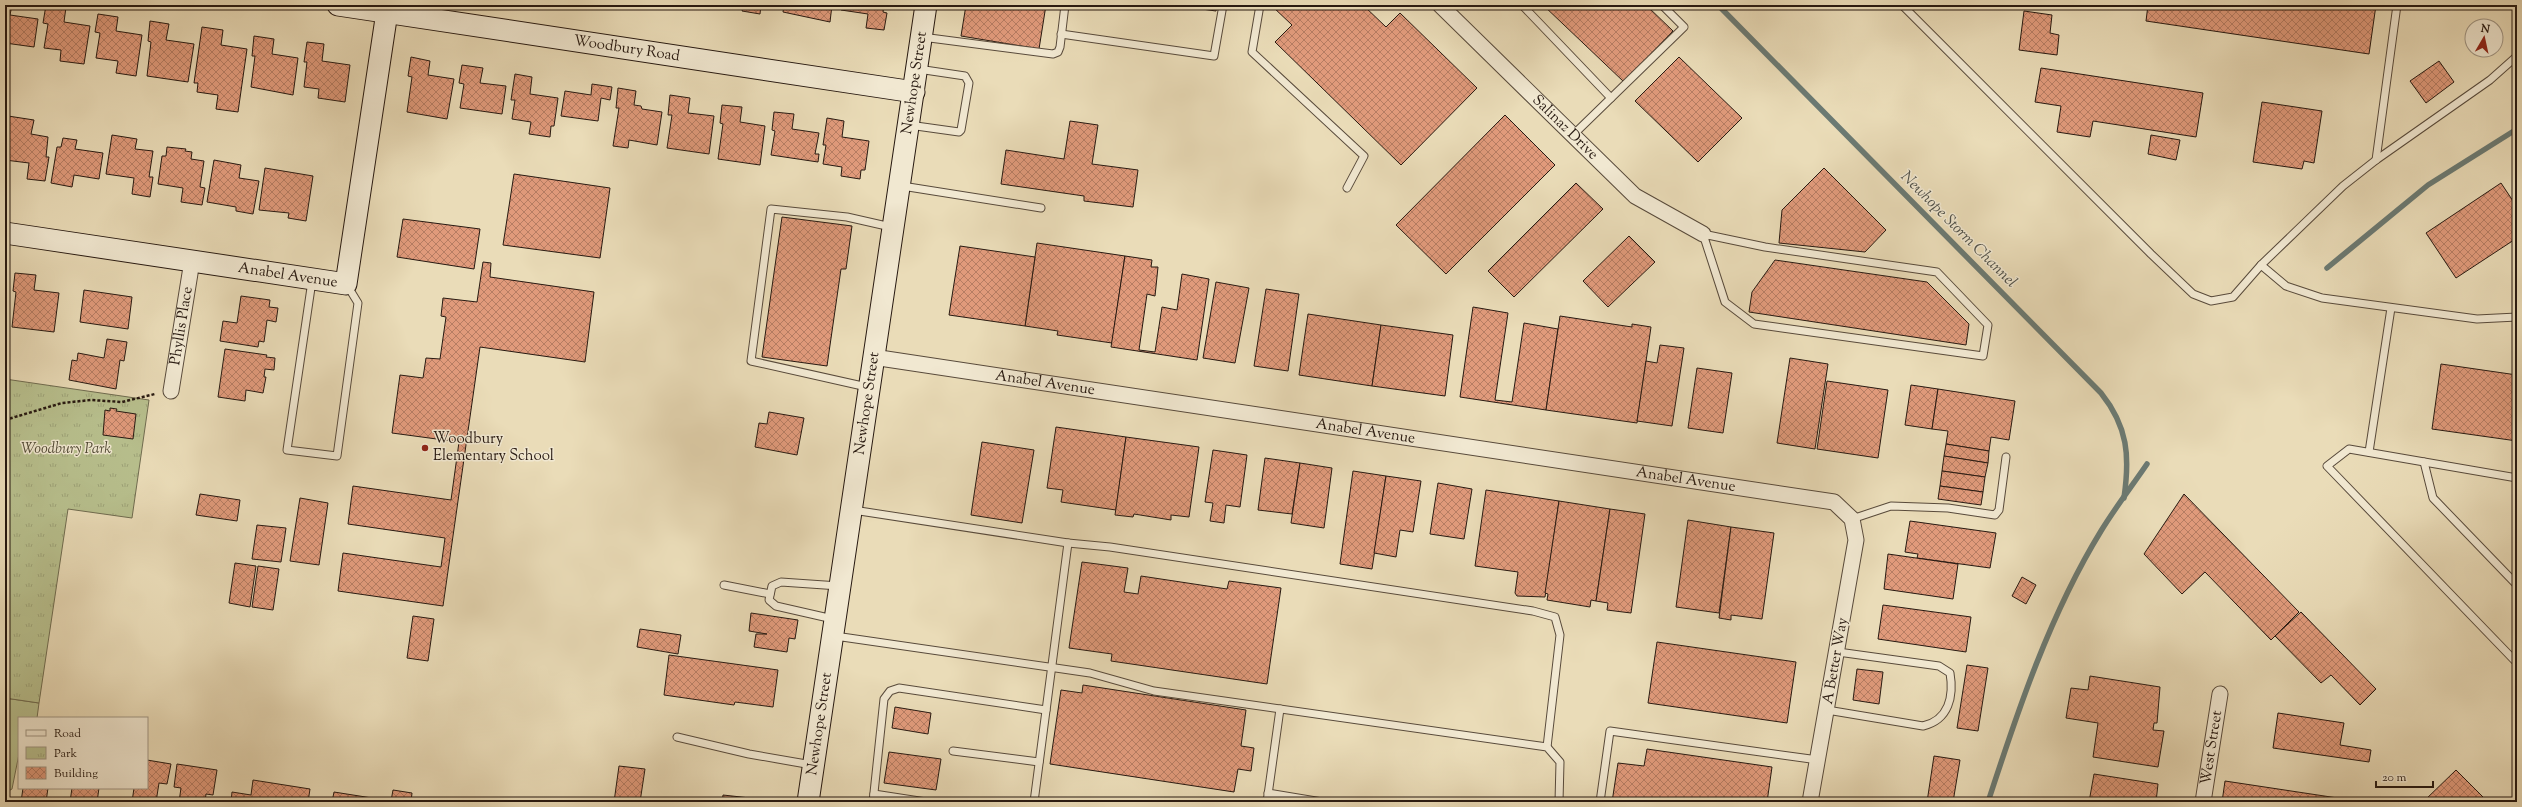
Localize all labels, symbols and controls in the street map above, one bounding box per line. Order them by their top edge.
north arrow [2464,18,2504,58]
text: N [2479,20,2491,38]
street label: Woodbury Road [572,30,682,67]
street label: Newhope Street [896,30,932,136]
street label: Salinaz Drive [1527,90,1603,165]
water label: Newhope Storm Channel [1894,166,2022,294]
street label: Anabel Avenue [237,257,339,293]
street label: Phyllis Place [165,285,198,367]
street label: Newhope Street [849,350,885,456]
street label: Anabel Avenue [994,365,1096,401]
street label: Anabel Avenue [1314,413,1417,449]
place label: Woodbury Elementary School [433,429,554,467]
park label: Woodbury Park [21,439,111,460]
marker: Woodbury Elementary School [420,443,430,453]
street label: Anabel Avenue [1635,462,1737,498]
street label: A Better Way [1818,615,1854,706]
street label: Newhope Street [802,671,838,777]
street label: West Street [2195,709,2228,786]
legend [18,717,148,789]
text: Road [54,725,81,743]
text: Park [54,745,77,763]
scale bar [2376,763,2433,789]
text: Building [54,765,98,783]
text: 20 m [2382,769,2407,787]

